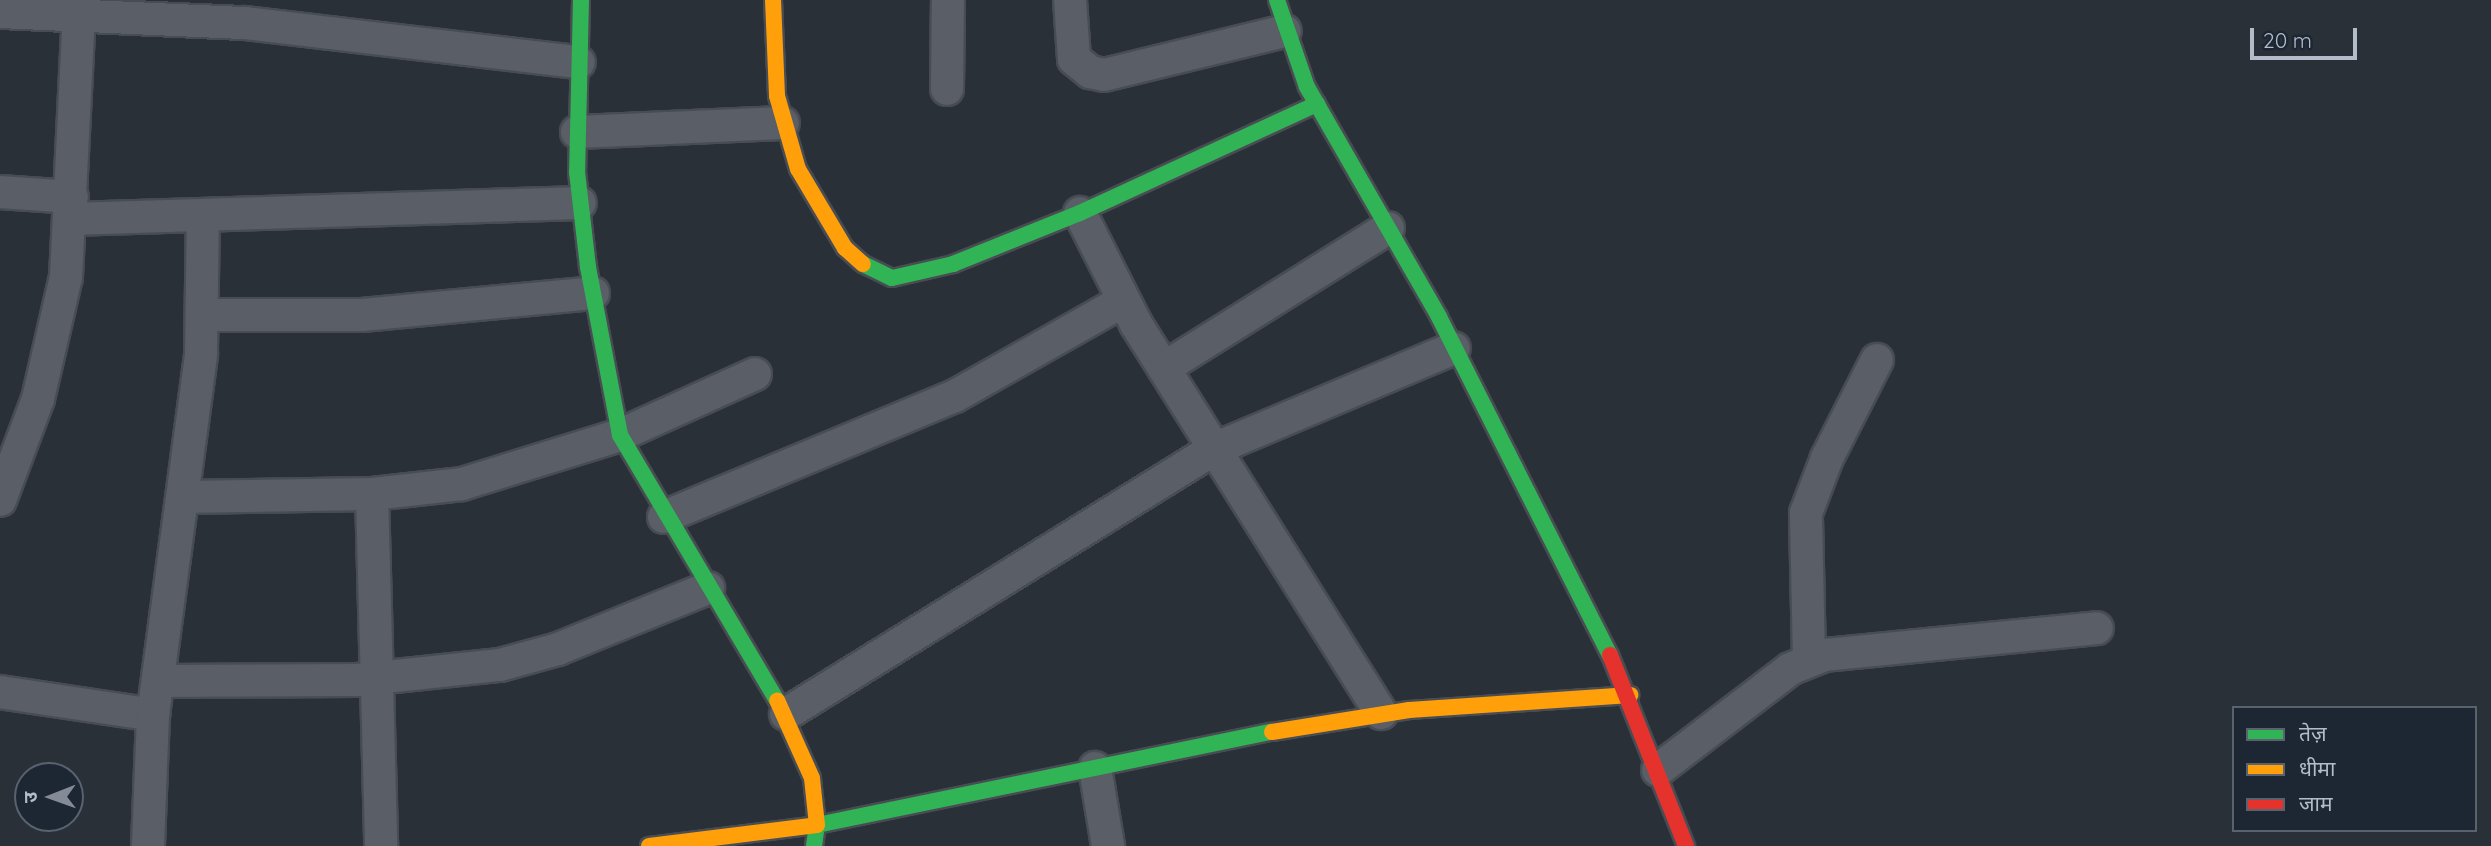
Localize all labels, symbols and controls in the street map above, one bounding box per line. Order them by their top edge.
scale bar [2253,14,2360,58]
text: 20 m [2263,27,2312,53]
legend [2232,706,2477,832]
text: तेज़ [2299,720,2327,746]
text: धीमा [2299,755,2335,781]
north arrow [14,762,84,832]
text: जाम [2299,790,2333,816]
text: उ [18,792,42,803]

